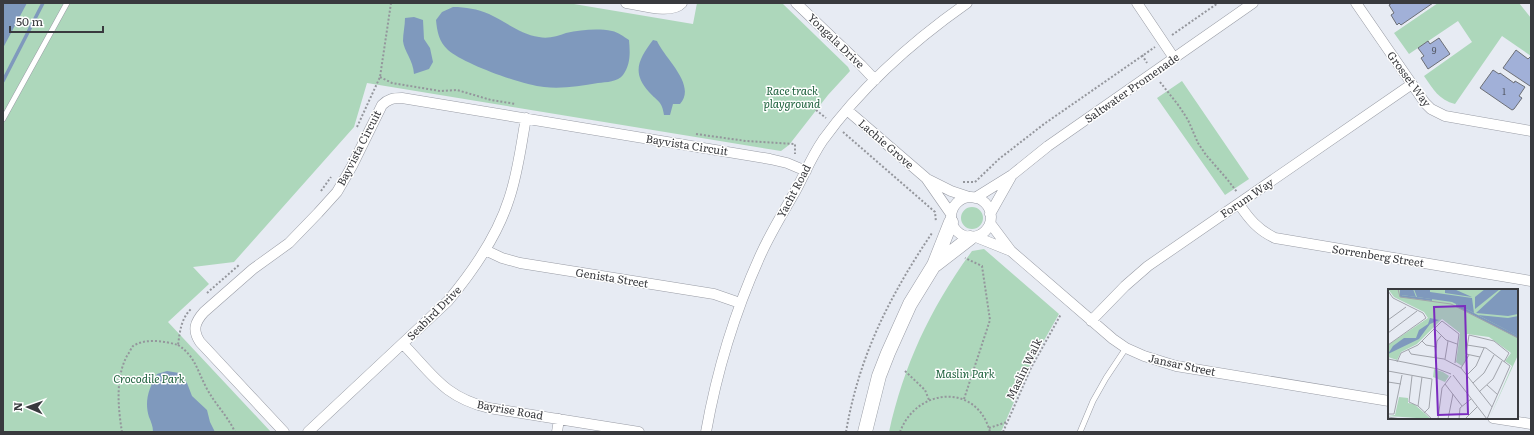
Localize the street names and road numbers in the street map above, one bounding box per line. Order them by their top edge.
street label: Yongala Drive [805,9,869,72]
street label: Grosset Way [1384,47,1436,110]
street label: Saltwater Promenade [1081,48,1182,126]
street label: Bayvista Circuit [332,106,384,188]
street label: Lachie Grove [855,115,918,172]
street label: Bayvista Circuit [645,130,730,159]
street label: Yacht Road [772,161,814,220]
street label: Forum Way [1217,173,1277,221]
street label: Sorrenberg Street [1331,240,1426,270]
street label: Genista Street [575,263,650,291]
street label: Seabird Drive [402,281,464,343]
street label: Maslin Walk [1001,335,1045,402]
street label: Jansar Street [1147,349,1218,379]
street label: Bayrise Road [476,395,545,423]

